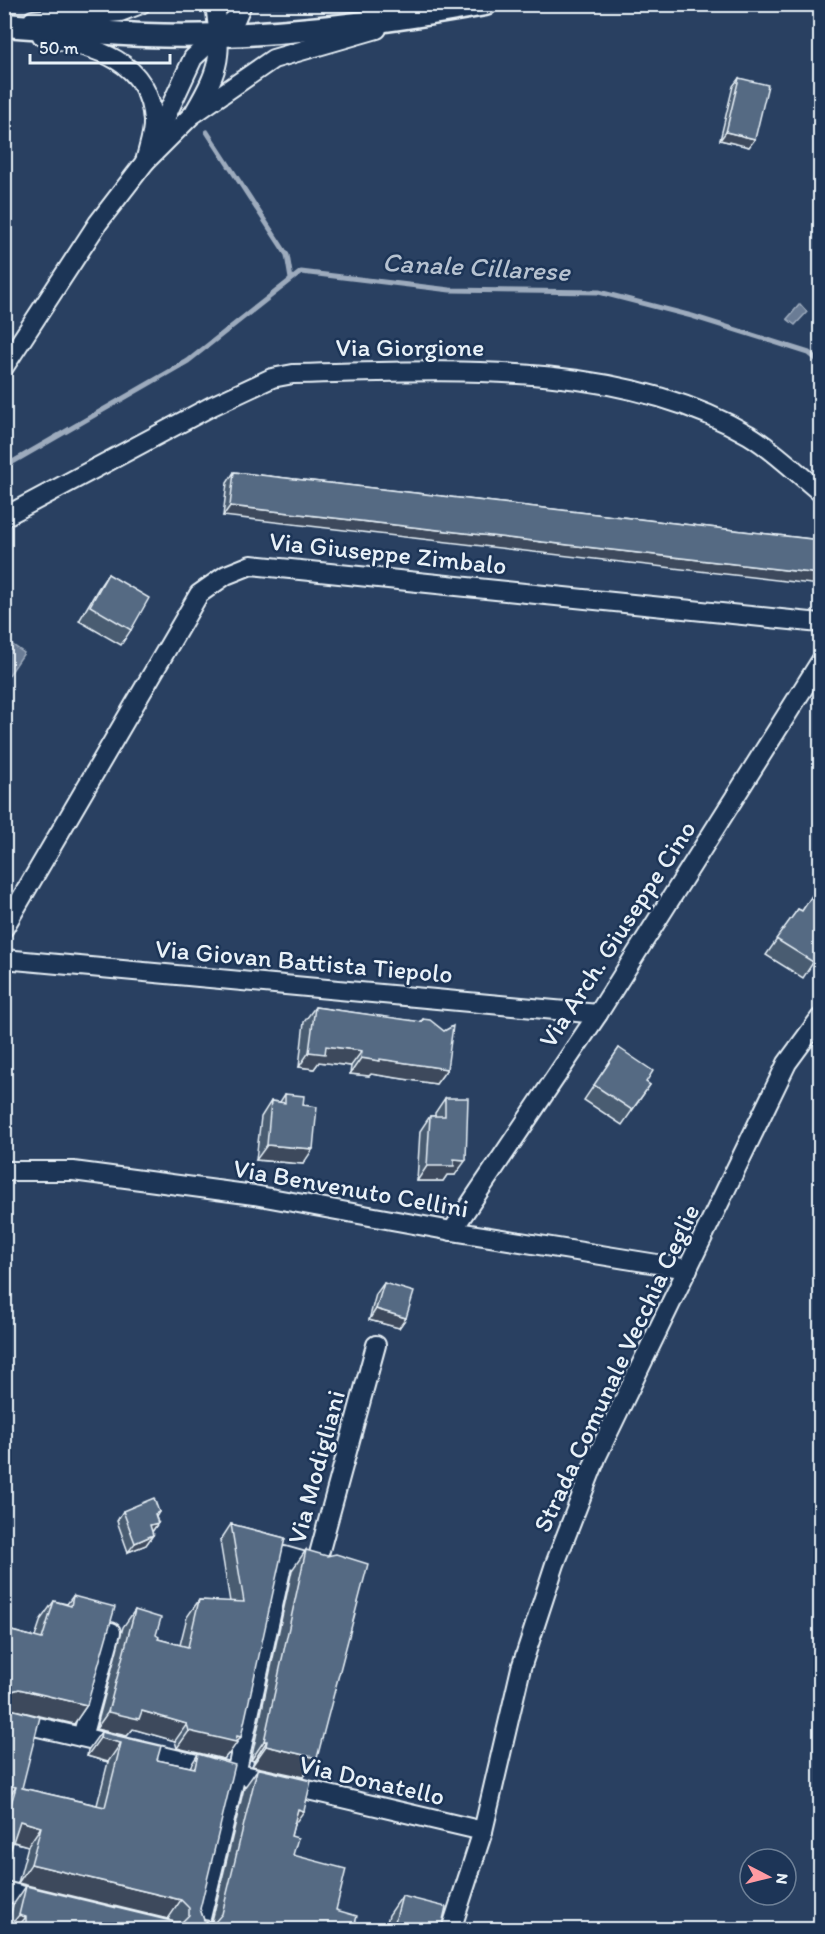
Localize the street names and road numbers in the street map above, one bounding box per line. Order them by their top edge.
street label: Via Giorgione [335,331,485,363]
street label: Via Giuseppe Zimbalo [268,525,508,581]
street label: Via Arch. Giuseppe Cino [532,814,702,1054]
street label: Via Giovan Battista Tiepolo [154,932,454,990]
street label: Via Benvenuto Cellini [231,1152,471,1224]
street label: Strada Comunale Vecchia Ceglie [526,1199,706,1537]
street label: Via Modigliani [280,1387,352,1547]
street label: Via Donatello [296,1748,448,1812]

